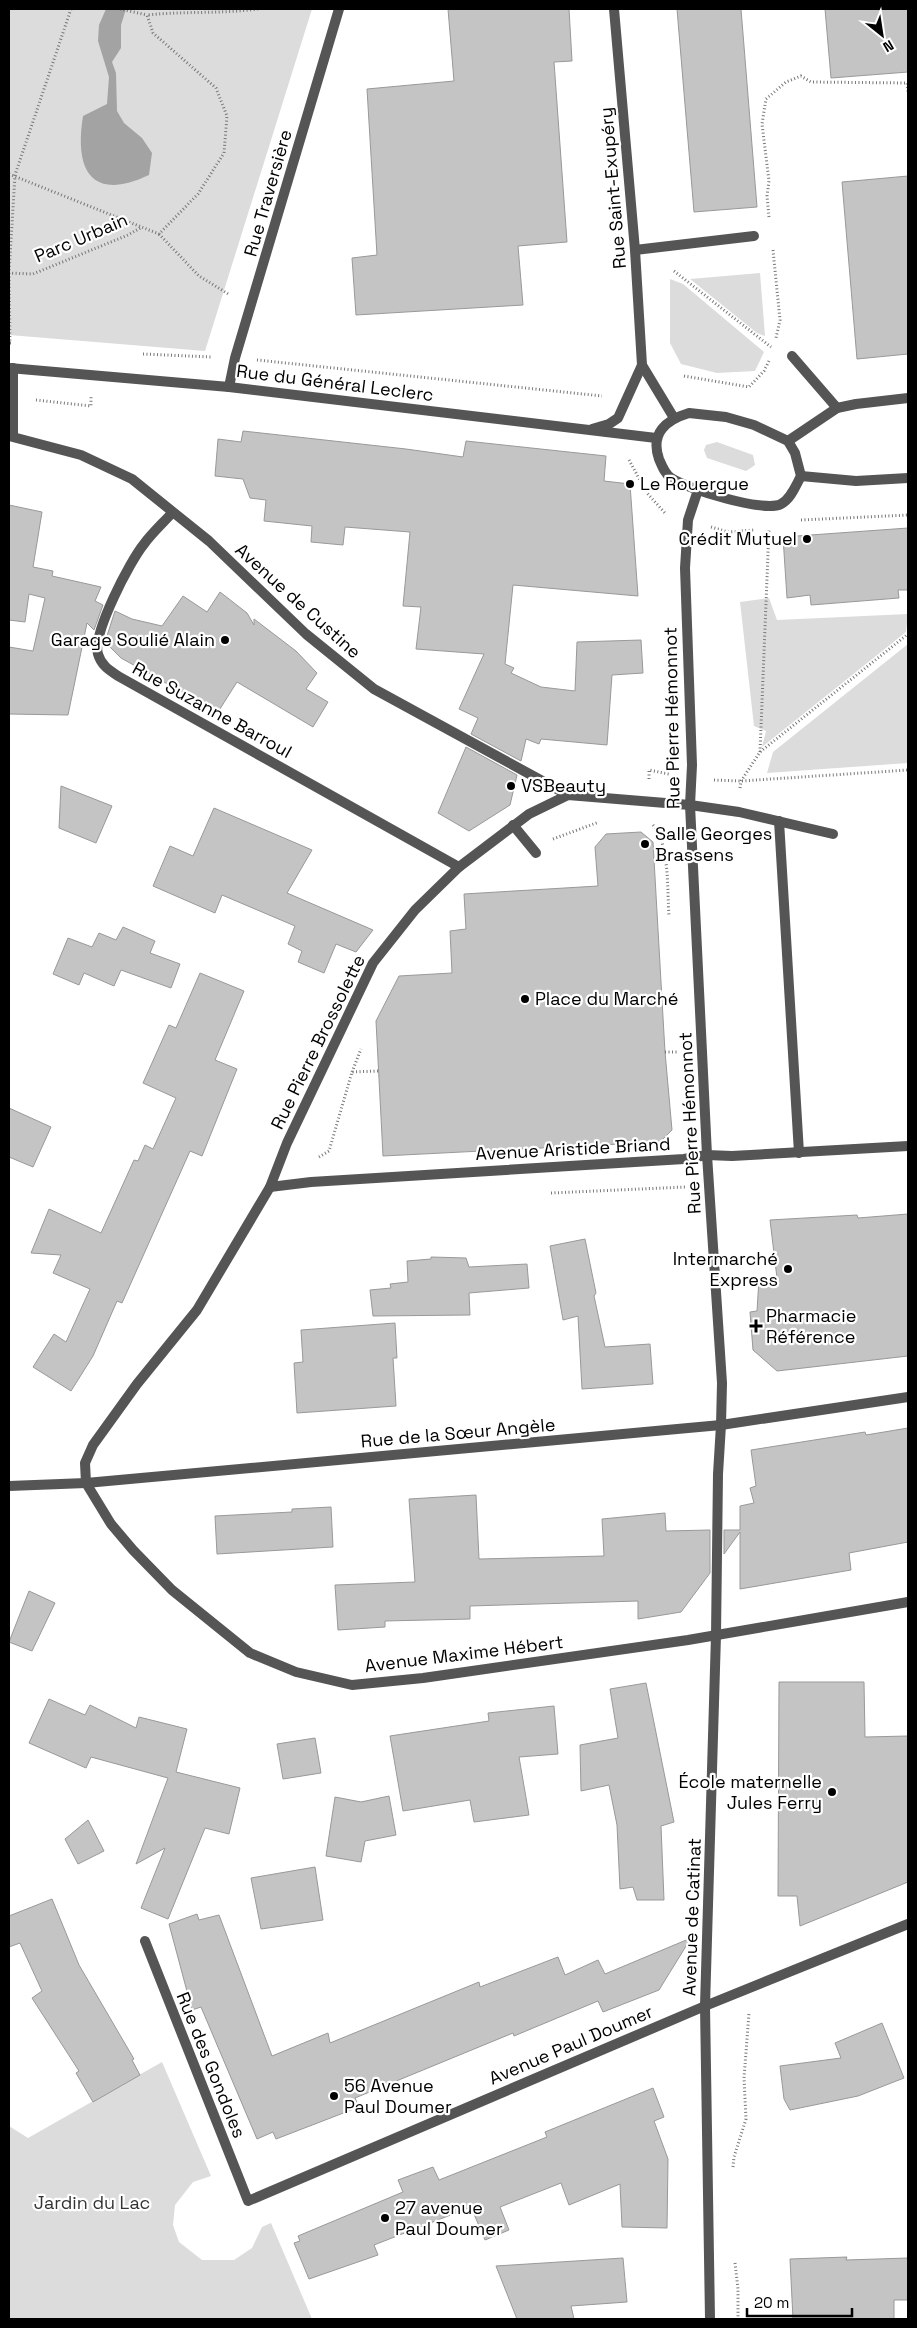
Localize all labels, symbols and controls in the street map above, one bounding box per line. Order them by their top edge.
north arrow [857,10,907,60]
text: N [880,36,897,56]
street label: Rue Saint-Exupéry [594,106,631,270]
street label: Rue Traversière [238,127,297,259]
street label: Parc Urbain [31,208,131,267]
street label: Rue du Général Leclerc [235,359,435,406]
place label: Le Rouergue [640,472,749,495]
marker: Le Rouergue [624,478,636,490]
place label: Crédit Mutuel [678,527,797,550]
marker: Crédit Mutuel [801,533,813,545]
street label: Avenue de Custine [231,538,366,663]
street label: Rue Pierre Hémonnot [658,627,685,809]
place label: Garage Soulié Alain [51,628,215,651]
marker: Garage Soulié Alain [219,634,231,646]
street label: Rue Suzanne Barroul [128,656,296,763]
place label: VSBeauty [521,774,606,797]
marker: VSBeauty [505,780,517,792]
place label: Salle Georges Brassens [655,822,772,866]
marker: Salle Georges Brassens [639,838,651,850]
street label: Rue Pierre Brossolette [265,951,370,1133]
place label: Place du Marché [535,987,678,1010]
marker: Place du Marché [519,993,531,1005]
street label: Rue Pierre Hémonnot [673,1031,706,1215]
street label: Avenue Aristide Briand [475,1132,671,1165]
place label: Intermarché Express [673,1247,778,1291]
marker: Intermarché Express [782,1263,794,1275]
place label: Pharmacie Référence [766,1304,856,1348]
marker: Pharmacie Référence [750,1320,762,1332]
street label: Rue de la Sœur Angèle [360,1413,556,1452]
street label: Avenue Maxime Hébert [363,1630,564,1677]
place label: École maternelle Jules Ferry [678,1770,822,1814]
marker: École maternelle Jules Ferry [826,1786,838,1798]
street label: Avenue de Catinat [677,1838,706,1996]
street label: Rue des Gondoles [172,1988,251,2141]
street label: Avenue Paul Doumer [485,1999,656,2090]
place label: 56 Avenue Paul Doumer [344,2074,452,2118]
marker: 56 Avenue Paul Doumer [328,2090,340,2102]
park label: Jardin du Lac [34,2191,150,2214]
place label: 27 avenue Paul Doumer [395,2196,503,2240]
marker: 27 avenue Paul Doumer [379,2212,391,2224]
scale bar [747,2286,852,2318]
text: 20 m [754,2293,789,2312]

